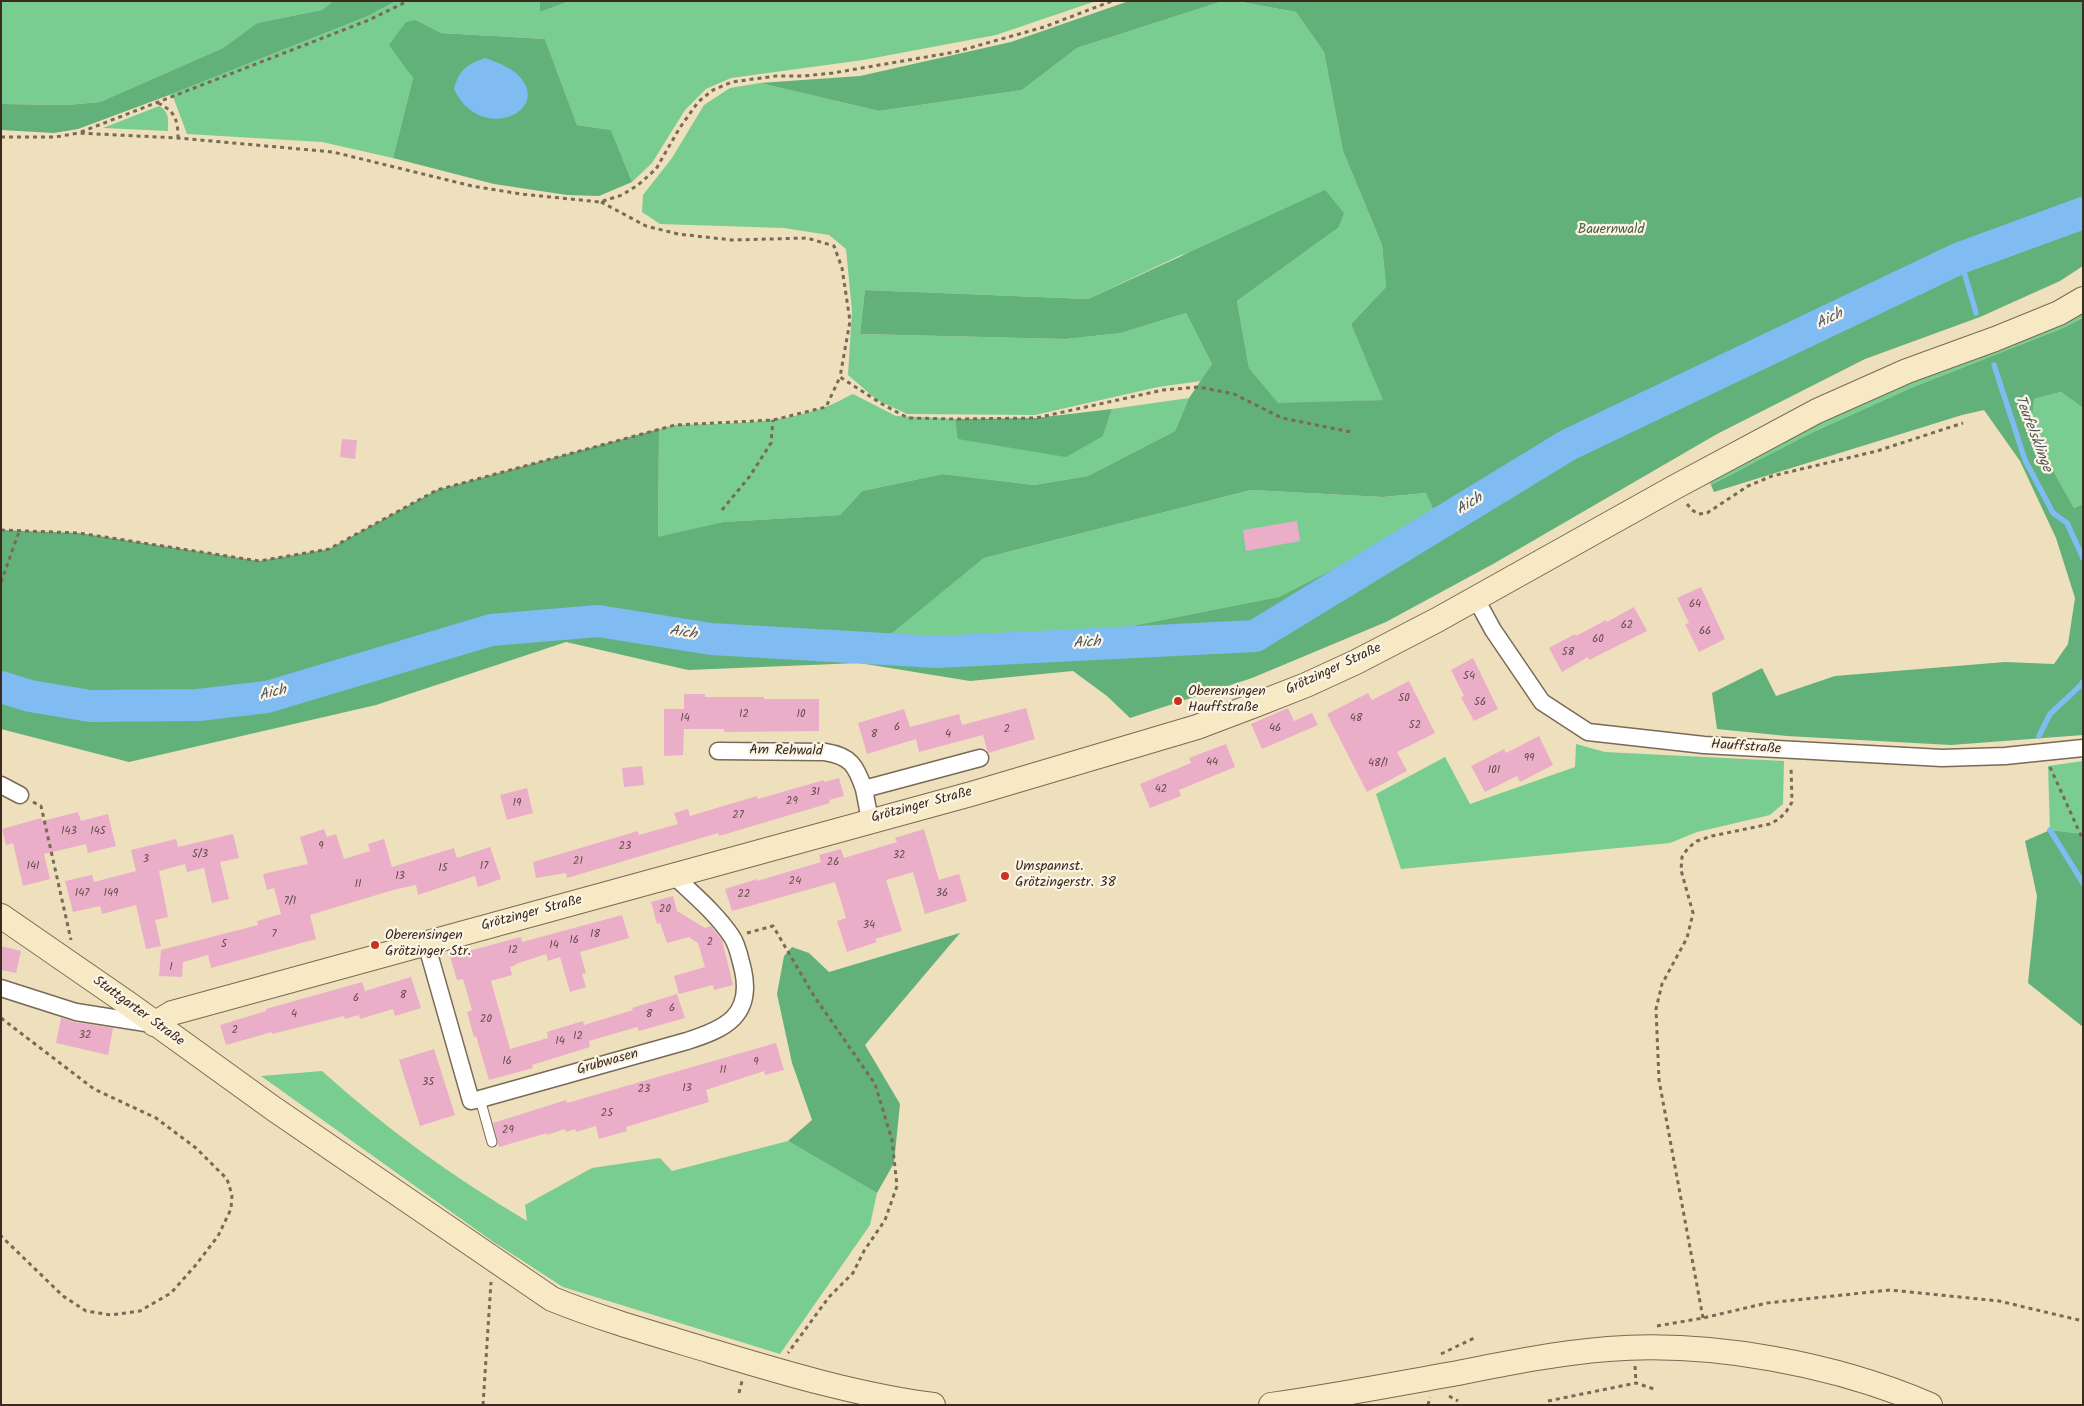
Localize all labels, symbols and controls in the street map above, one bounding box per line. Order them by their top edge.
park label: Bauernwald [1577,223,1645,239]
water label: Aich [1814,306,1846,334]
water label: Teufelsklinge [2009,393,2055,475]
water label: Aich [1454,490,1486,520]
house number: 64 [1689,598,1701,612]
house number: 62 [1621,619,1633,633]
water label: Aich [668,623,698,645]
house number: 66 [1699,625,1711,639]
house number: 60 [1592,633,1604,647]
water label: Aich [1073,634,1101,654]
street label: Grötzinger Straße [1283,640,1385,700]
house number: 58 [1562,646,1574,660]
house number: 54 [1463,670,1475,684]
water label: Aich [258,682,288,706]
place label: Oberensingen Hauffstraße [1188,685,1266,718]
house number: 50 [1398,692,1410,706]
marker: Oberensingen Hauffstraße [1172,695,1184,707]
house number: 56 [1474,696,1486,710]
house number: 12 [739,708,749,722]
house number: 10 [797,708,805,722]
house number: 14 [680,712,690,726]
house number: 48 [1350,712,1362,726]
house number: 52 [1409,719,1421,733]
house number: 6 [894,721,900,735]
house number: 46 [1269,722,1281,736]
house number: 2 [1004,723,1010,737]
house number: 8 [871,728,877,742]
house number: 4 [945,728,951,742]
street label: Hauffstraße [1710,737,1782,759]
street label: Am Rehwald [749,743,823,761]
house number: 99 [1524,752,1534,766]
house number: 44 [1206,756,1218,770]
house number: 48/1 [1368,757,1388,771]
house number: 101 [1488,764,1500,778]
house number: 42 [1155,783,1167,797]
street label: Grötzinger Straße [870,784,974,828]
house number: 31 [810,786,820,800]
house number: 29 [786,795,798,809]
house number: 19 [513,797,521,811]
house number: 27 [732,809,744,823]
house number: 143 [61,825,77,839]
house number: 145 [90,825,106,839]
house number: 9 [318,840,324,854]
house number: 23 [619,840,631,854]
house number: 5/3 [192,848,208,862]
house number: 32 [893,849,905,863]
house number: 3 [143,853,149,867]
house number: 21 [573,855,583,869]
house number: 26 [827,856,839,870]
house number: 141 [27,860,39,874]
house number: 17 [480,860,488,874]
place label: Umspannst. Grötzingerstr. 38 [1015,860,1116,892]
house number: 15 [438,862,448,876]
house number: 13 [395,870,405,884]
marker: Umspannst. Grötzingerstr. 38 [999,870,1011,882]
house number: 24 [789,875,801,889]
house number: 11 [355,878,361,892]
house number: 147 [75,887,89,901]
house number: 149 [104,887,118,901]
house number: 36 [936,887,948,901]
house number: 22 [738,888,750,902]
street label: Grötzinger Straße [480,892,584,936]
house number: 7/1 [284,895,296,909]
house number: 20 [659,903,671,917]
house number: 34 [863,919,875,933]
house number: 7 [271,928,277,942]
house number: 18 [590,928,600,942]
place label: Oberensingen Grötzinger Str. [385,929,471,962]
house number: 16 [569,934,579,948]
house number: 2 [707,936,713,950]
house number: 5 [221,938,227,952]
marker: Oberensingen Grötzinger Str. [369,939,381,951]
house number: 14 [549,939,559,953]
house number: 12 [508,944,518,958]
house number: 1 [169,961,173,975]
street label: Stuttgarter Straße [89,973,187,1051]
house number: 8 [400,989,406,1003]
house number: 6 [353,992,359,1006]
house number: 6 [669,1002,675,1016]
house number: 4 [291,1008,297,1022]
house number: 8 [646,1008,652,1022]
house number: 20 [480,1013,492,1027]
house number: 2 [232,1024,238,1038]
house number: 32 [79,1029,91,1043]
house number: 12 [573,1030,583,1044]
house number: 14 [555,1035,565,1049]
street label: Grubwasen [575,1046,641,1080]
house number: 16 [502,1055,512,1069]
house number: 9 [753,1056,759,1070]
house number: 11 [720,1064,726,1078]
house number: 35 [422,1076,434,1090]
house number: 13 [682,1082,692,1096]
house number: 23 [638,1083,650,1097]
house number: 25 [601,1107,613,1121]
house number: 29 [502,1124,514,1138]

